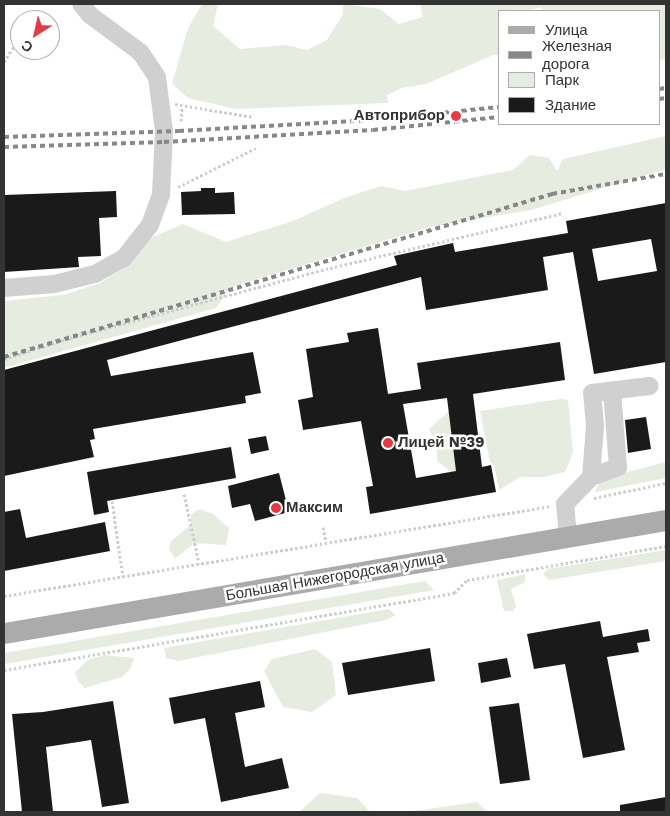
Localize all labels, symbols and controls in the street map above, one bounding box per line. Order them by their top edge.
north arrow [10,10,60,60]
legend [498,10,660,125]
text: Улица [545,21,588,39]
text: С [18,37,36,56]
text: Железная дорога [542,37,612,73]
text: Парк [545,71,579,89]
text: Здание [545,96,596,114]
place label: Автоприбор [354,107,445,125]
marker: Автоприбор [449,109,463,123]
place label: Лицей №39 [398,434,484,452]
marker: Лицей №39 [382,437,394,449]
place label: Максим [286,499,343,517]
marker: Максим [270,502,282,514]
street label: Большая Нижегородская улица [224,549,446,605]

